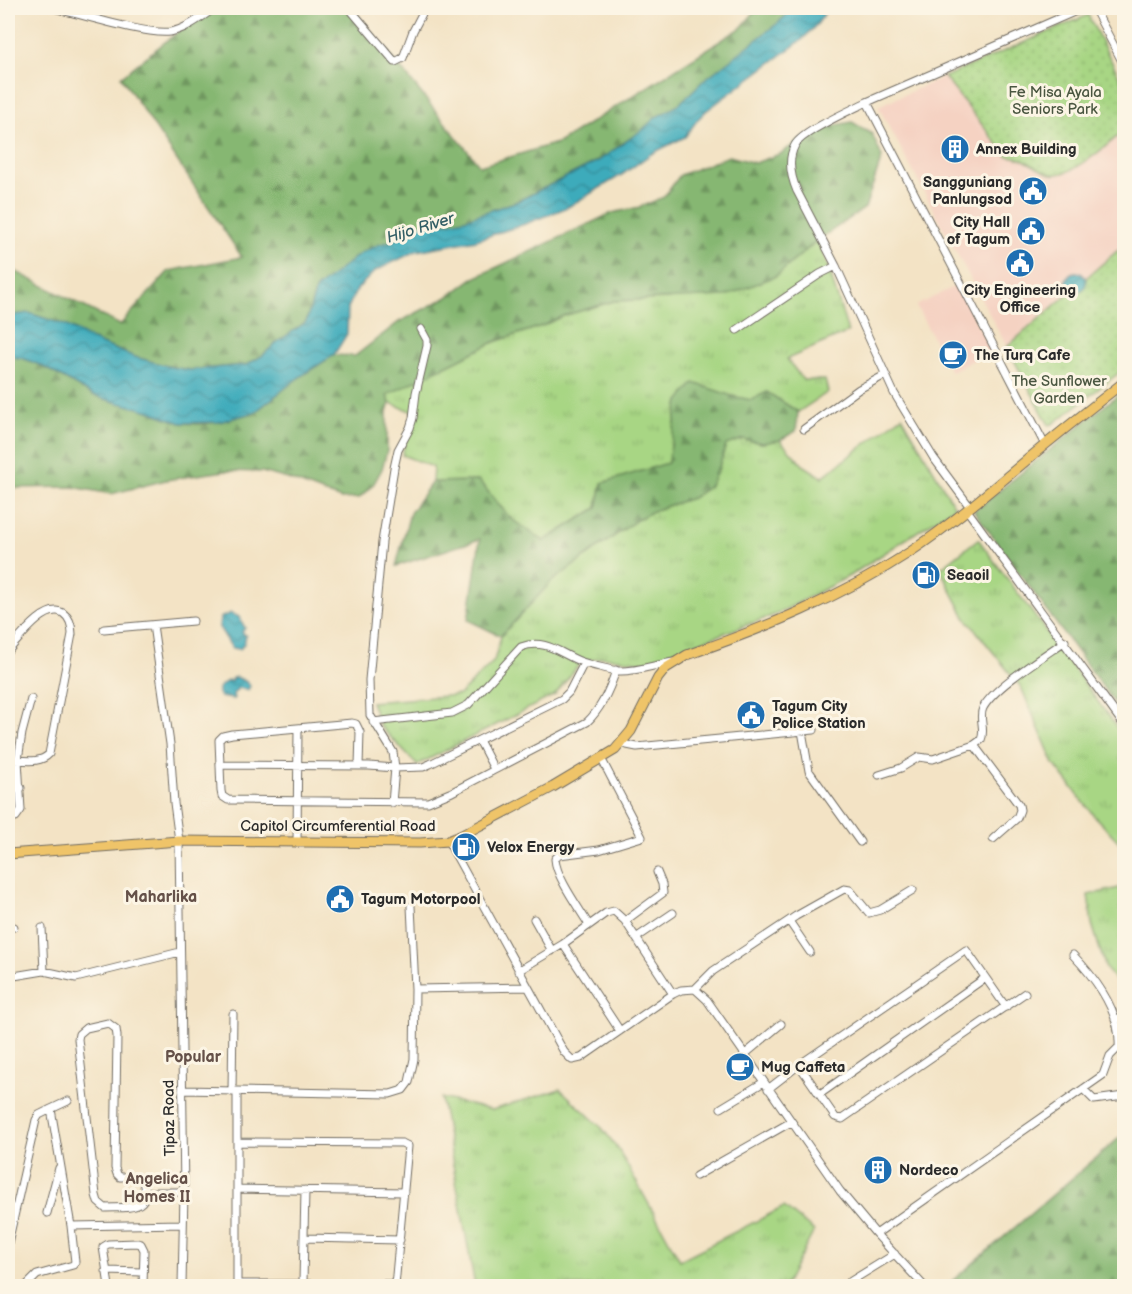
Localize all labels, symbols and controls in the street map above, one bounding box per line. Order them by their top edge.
park label: Fe Misa Ayala Seniors Park [1008,83,1102,119]
building icon: Annex Building [939,133,971,165]
place label: Annex Building [975,140,1077,159]
place label: Sangguniang Panlungsod [923,173,1012,209]
public building icon: Sangguniang Panlungsod [1017,175,1049,207]
water label: Hijo River [384,209,458,248]
place label: City Hall of Tagum [947,213,1010,249]
public building icon: City Hall of Tagum [1015,215,1047,247]
public building icon: City Engineering Office [1004,247,1036,279]
place label: City Engineering Office [964,281,1076,317]
cafe icon: The Turq Cafe [937,339,969,371]
place label: The Turq Cafe [974,346,1071,365]
park label: The Sunflower Garden [1011,372,1107,408]
fuel station icon: Seaoil [910,559,942,591]
place label: Seaoil [947,566,989,585]
place label: Tagum City Police Station [772,697,866,733]
public building icon: Tagum City Police Station [735,699,767,731]
street label: Capitol Circumferential Road [240,817,436,836]
fuel station icon: Velox Energy [450,831,482,863]
place label: Velox Energy [487,838,574,857]
public building icon: Tagum Motorpool [324,883,356,915]
district label: Maharlika [125,888,197,907]
place label: Tagum Motorpool [361,890,481,909]
district label: Popular [165,1048,222,1067]
cafe icon: Mug Caffeta [724,1051,756,1083]
place label: Mug Caffeta [761,1058,845,1077]
street label: Tipaz Road [159,1080,180,1156]
building icon: Nordeco [862,1154,894,1186]
place label: Nordeco [899,1161,959,1180]
district label: Angelica Homes II [124,1170,190,1207]

